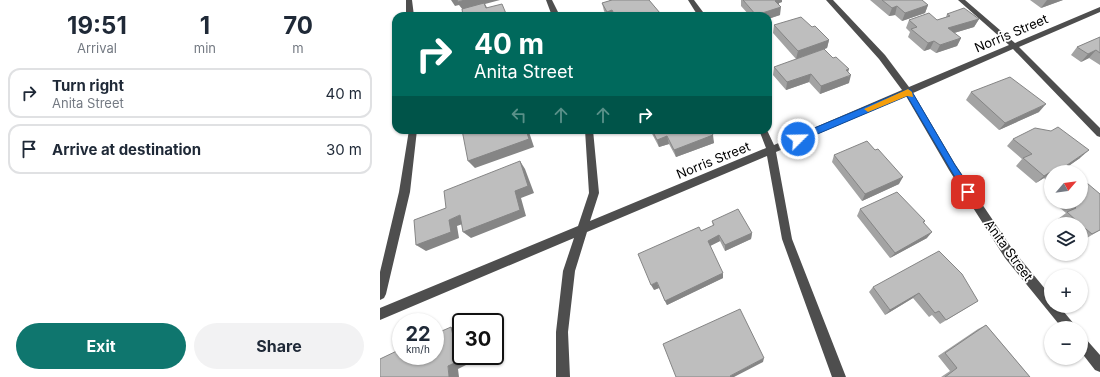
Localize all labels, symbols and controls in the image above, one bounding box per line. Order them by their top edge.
street label: Norris Street [972,10,1050,56]
text: 19:51 [67,11,127,40]
text: 1 [200,11,210,40]
text: 70 [283,11,313,40]
text: 40 m [474,27,544,61]
icon: right [408,28,460,80]
text: Arrival [77,40,117,56]
text: min [194,40,216,56]
text: m [292,40,304,56]
text: Anita Street [474,61,573,82]
text: Turn right [52,76,124,95]
icon: right [18,82,40,104]
text: 40 m [325,84,362,103]
text: Anita Street [52,95,124,111]
icon: left [508,104,530,126]
icon: ahead [550,104,572,126]
icon: ahead [592,104,614,126]
icon: right [634,104,656,126]
position arrow [777,118,819,160]
icon: arrive [18,138,40,160]
street label: Norris Street [674,138,752,182]
text: Arrive at destination [52,140,201,159]
text: 30 m [326,140,362,159]
north arrow [1044,165,1088,209]
map controls [1044,165,1088,365]
pin [951,175,985,209]
icon: arrive [957,181,979,203]
street label: Anita Street [981,216,1037,284]
button: layers [1044,217,1088,261]
button: + [1044,269,1088,313]
speed limit sign: 30 [452,313,504,365]
button: − [1044,321,1088,365]
text: 22 [405,322,431,346]
button: Exit [16,323,186,369]
button: Share [194,323,364,369]
text: km/h [406,343,430,355]

